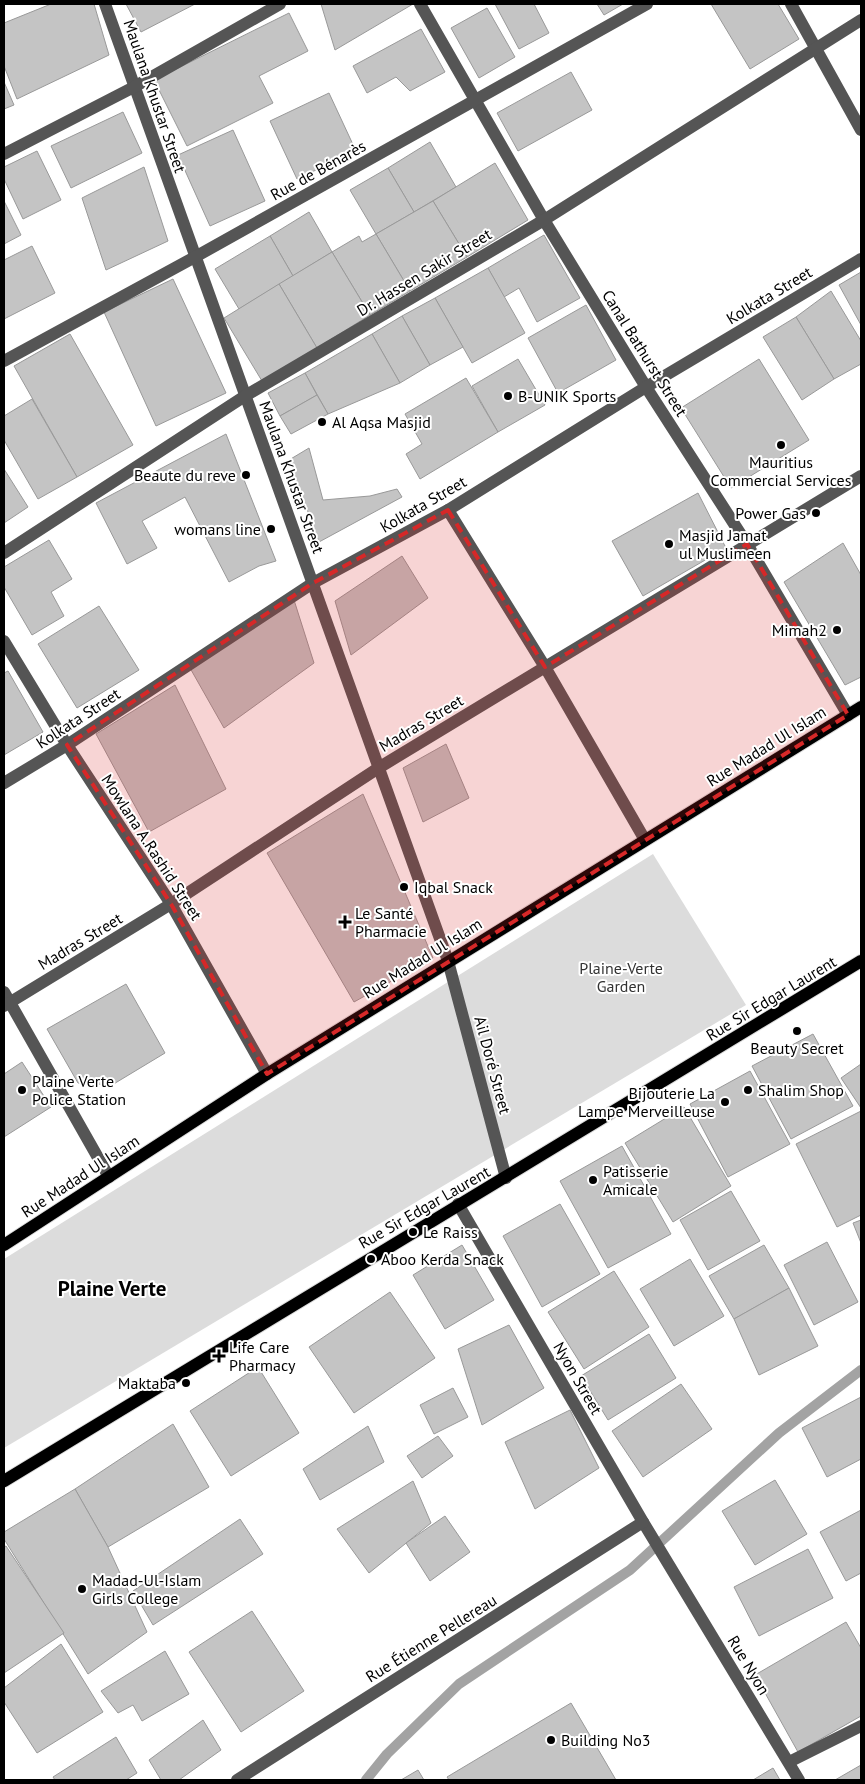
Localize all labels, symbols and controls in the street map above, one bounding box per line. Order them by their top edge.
street label: Maulana Khustar Street [119,17,191,176]
street label: Rue de Bénarès [267,135,369,204]
street label: Dr. Hassen Sakir Street [353,224,495,320]
street label: Kolkata Street [723,261,816,328]
street label: Canal Bathurst Street [598,286,692,420]
place label: B-UNIK Sports [518,386,617,406]
marker: B-UNIK Sports [502,390,514,402]
street label: Maulana Khustar Street [255,398,329,556]
place label: Al Aqsa Masjid [332,412,431,432]
marker: Al Aqsa Masjid [316,416,328,428]
marker: Mauritius Commercial Services [775,439,787,451]
place label: Mauritius Commercial Services [711,452,852,490]
place label: Beaute du reve [134,465,236,485]
marker: Beaute du reve [240,469,252,481]
street label: Kolkata Street [376,471,470,537]
place label: Power Gas [735,503,806,523]
marker: Power Gas [810,507,822,519]
place label: womans line [174,519,261,539]
marker: womans line [265,523,277,535]
place label: Masjid Jamat ul Muslimeen [679,525,771,563]
marker: Masjid Jamat ul Muslimeen [663,538,675,550]
place label: Mimah2 [772,620,827,640]
marker: Mimah2 [831,624,843,636]
street label: Kolkata Street [32,683,124,753]
street label: Madras Street [375,690,467,756]
street label: Rue Madad Ul Islam [703,701,829,791]
street label: Mowlana A.Rashid Street [97,770,207,924]
place label: Iqbal Snack [414,877,493,897]
marker: Iqbal Snack [398,881,410,893]
place label: Le Santé Pharmacie [355,903,427,941]
street label: Madras Street [34,908,126,974]
street label: Rue Madad Ul Islam [359,913,485,1003]
marker: Le Santé Pharmacie [339,916,351,928]
street label: Rue Sir Edgar Laurent [702,951,840,1045]
park label: Plaine-Verte Garden [579,958,663,996]
street label: Ail Doré Street [470,1014,516,1117]
marker: Beauty Secret [791,1025,803,1037]
place label: Beauty Secret [750,1038,844,1058]
place label: Plaine Verte Police Station [32,1071,126,1109]
place label: Shalim Shop [758,1080,844,1100]
place label: Bijouterie La Lampe Merveilleuse [578,1083,715,1121]
marker: Plaine Verte Police Station [16,1084,28,1096]
marker: Shalim Shop [742,1084,754,1096]
marker: Bijouterie La Lampe Merveilleuse [719,1096,731,1108]
street label: Rue Madad Ul Islam [17,1130,143,1222]
street label: Rue Sir Edgar Laurent [355,1161,494,1253]
place label: Patisserie Amicale [603,1161,669,1199]
marker: Patisserie Amicale [587,1174,599,1186]
place label: Le Raiss [423,1222,478,1242]
marker: Le Raiss [407,1226,419,1238]
place label: Aboo Kerda Snack [381,1249,504,1269]
marker: Aboo Kerda Snack [365,1253,377,1265]
district label: Plaine Verte [58,1275,166,1302]
place label: Life Care Pharmacy [229,1337,296,1375]
street label: Nyon Street [549,1338,607,1418]
marker: Life Care Pharmacy [213,1350,225,1362]
place label: Maktaba [118,1373,176,1393]
marker: Maktaba [180,1377,192,1389]
place label: Madad-Ul-Islam Girls College [92,1570,201,1608]
marker: Madad-Ul-Islam Girls College [76,1583,88,1595]
street label: Rue Étienne Pellereau [362,1590,500,1686]
street label: Rue Nyon [723,1632,775,1698]
place label: Building No3 [561,1730,651,1750]
marker: Building No3 [545,1734,557,1746]

